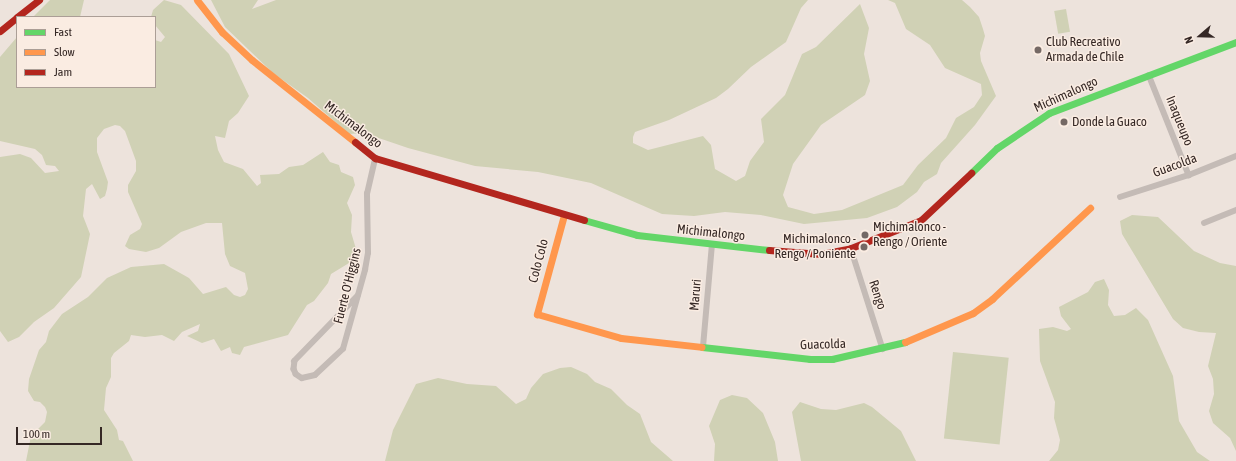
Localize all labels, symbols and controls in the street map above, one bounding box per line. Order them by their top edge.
legend [16,16,156,88]
north arrow [1180,16,1220,56]
text: Fast [54,25,72,39]
place label: Club Recreativo Armada de Chile [1046,35,1124,66]
text: N [1182,35,1195,45]
text: Slow [54,45,75,59]
marker: Club Recreativo Armada de Chile [1033,45,1043,55]
text: Jam [54,65,72,79]
street label: Michimalongo [1032,74,1100,116]
street label: Inaqueupo [1162,94,1196,148]
street label: Michimalongo [321,98,385,152]
place label: Donde la Guaco [1072,114,1147,130]
marker: Donde la Guaco [1059,117,1069,127]
street label: Guacolda [1151,151,1199,181]
place label: Michimalonco - Rengo / Oriente [873,220,947,251]
street label: Michimalongo [676,222,746,244]
marker: Michimalonco - Rengo / Oriente [860,230,870,240]
place label: Michimalonco - Rengo / Poniente [775,232,856,263]
street label: Colo Colo [526,237,552,285]
marker: Michimalonco - Rengo / Poniente [859,242,869,252]
street label: Fuerte O'Higgins [331,247,365,325]
street label: Rengo [865,278,889,312]
street label: Maruri [687,279,705,311]
street label: Guacolda [800,336,846,354]
scale bar [18,419,104,445]
text: 100 m [23,427,50,441]

